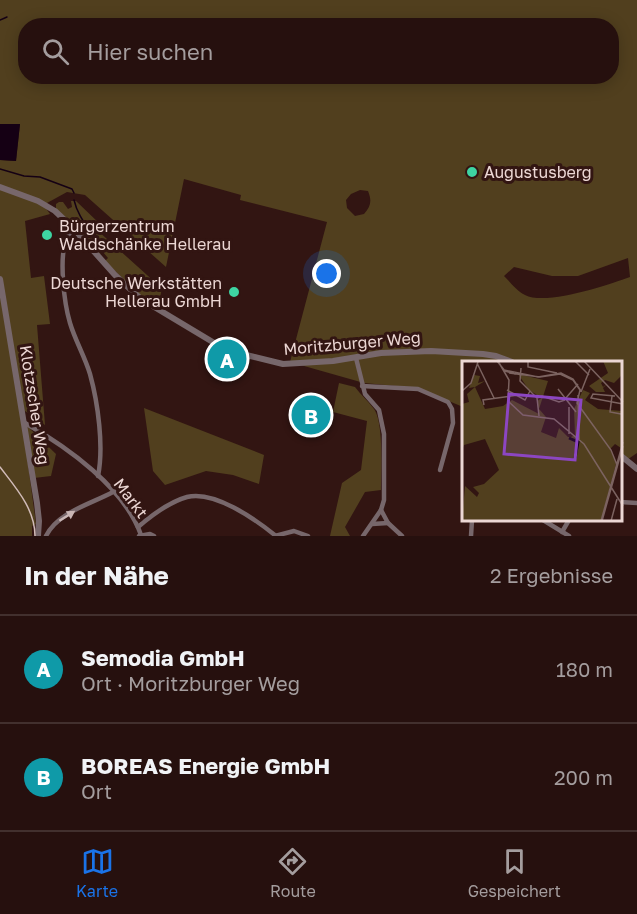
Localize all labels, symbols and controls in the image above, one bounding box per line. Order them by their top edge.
search box [18,18,619,84]
icon: search [39,35,72,68]
text: Hier suchen [87,38,213,65]
place label: Augustusberg [484,162,592,182]
marker: Augustusberg [465,165,479,179]
place label: Bürgerzentrum Waldschänke Hellerau [59,216,231,254]
marker: Bürgerzentrum Waldschänke Hellerau [40,228,54,242]
your location [312,259,341,288]
place label: Deutsche Werkstätten Hellerau GmbH [50,273,222,311]
marker: Deutsche Werkstätten Hellerau GmbH [227,285,241,299]
street label: Moritzburger Weg [283,327,421,359]
pin: A [208,336,246,382]
street label: Klotzscher Weg [16,344,54,466]
inset map [462,361,622,521]
pin: B [292,392,330,438]
street label: Markt [110,474,152,522]
one-way arrow [59,510,75,521]
text: In der Nähe [24,560,169,591]
text: 2 Ergebnisse [490,563,613,587]
text: Semodia GmbH [81,644,245,671]
text: A [36,657,51,681]
text: 180 m [556,657,613,681]
text: Ort · Moritzburger Weg [81,671,300,695]
text: BOREAS Energie GmbH [81,752,330,779]
text: B [36,765,51,789]
text: 200 m [554,765,613,789]
text: Ort [81,779,112,803]
tab: Karte [76,845,118,901]
tab: Route [270,845,316,901]
tab: Gespeichert [468,845,561,901]

